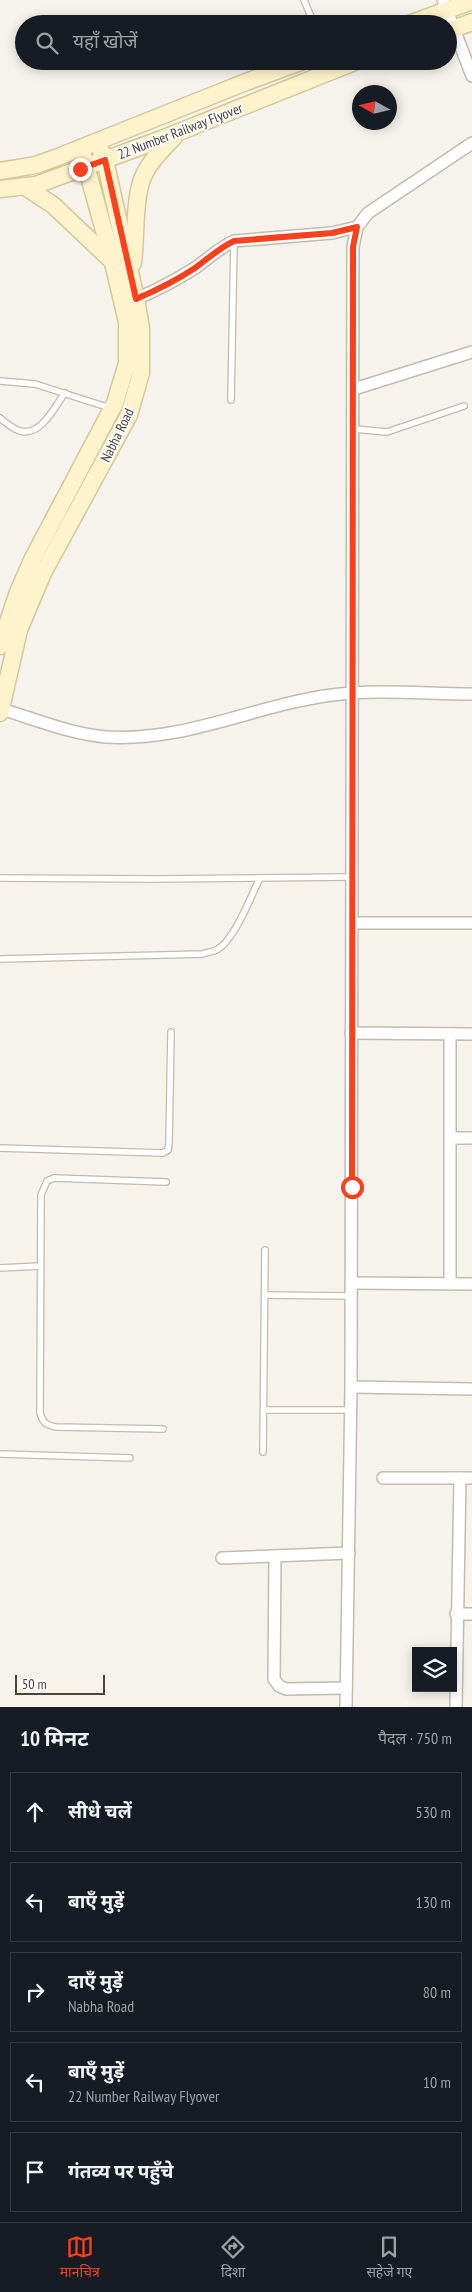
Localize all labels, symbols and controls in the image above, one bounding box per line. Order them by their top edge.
search box [15,15,457,70]
icon: search [33,29,61,57]
text: यहाँ खोजें [73,29,138,53]
north arrow [352,85,397,130]
street label: 22 Number Railway Flyover [115,99,245,163]
route end [69,158,92,181]
street label: Nabha Road [96,405,138,465]
route start [341,1176,364,1199]
map controls [412,1647,457,1692]
button: layers [412,1647,457,1692]
scale bar [15,1672,105,1695]
text: 50 m [22,1675,47,1693]
text: 10 मिनट [20,1725,88,1752]
text: पैदल · 750 m [378,1728,452,1748]
icon: ahead [21,1798,49,1826]
text: सीधे चलें [68,1799,132,1823]
text: 530 m [416,1802,451,1822]
icon: left [21,1888,49,1916]
text: बाएँ मुड़ें [68,1889,124,1913]
text: 130 m [416,1892,451,1912]
text: दाएँ मुड़ें [68,1969,123,1993]
icon: right [21,1978,49,2006]
text: 80 m [423,1982,451,2002]
text: Nabha Road [68,1996,134,2016]
text: बाएँ मुड़ें [68,2059,124,2083]
icon: left [21,2068,49,2096]
text: 10 m [423,2072,451,2092]
text: 22 Number Railway Flyover [68,2086,219,2106]
icon: arrive [21,2158,49,2186]
text: गंतव्य पर पहुँचे [68,2159,173,2183]
tab: मानचित्र [60,2233,100,2283]
tab: दिशा [219,2233,247,2283]
tab: सहेजे गए [366,2233,412,2283]

